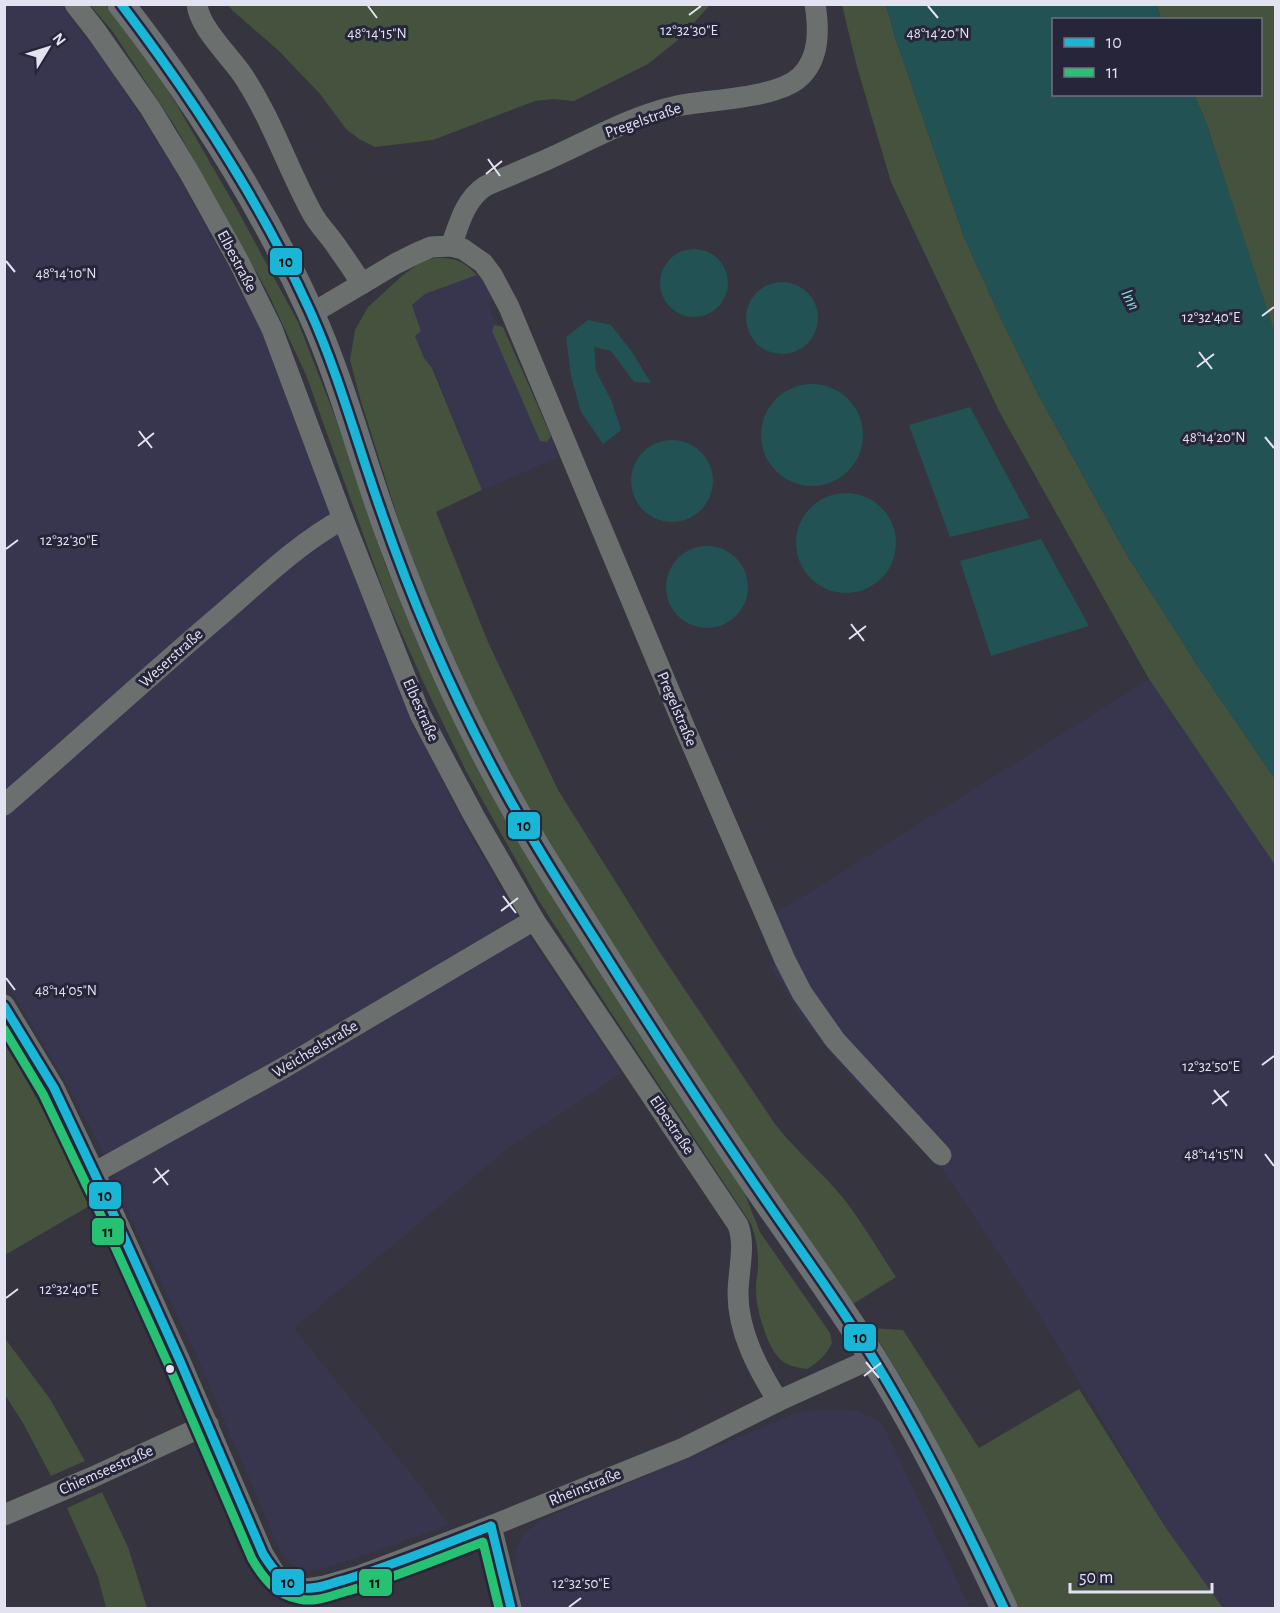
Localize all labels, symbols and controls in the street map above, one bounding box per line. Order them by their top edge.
north arrow [18,18,78,78]
legend [1052,18,1262,96]
text: 12°32'30"E [660,23,718,38]
text: 48°14'15"N [347,26,407,41]
text: 48°14'20"N [907,26,969,41]
text: N [49,30,69,49]
text: 10 [1106,34,1122,52]
text: 11 [1106,64,1118,82]
street label: Pregelstraße [603,100,683,140]
street label: Elbestraße [214,228,260,294]
line badge: 10 [269,247,303,276]
text: 10 [279,254,293,270]
text: 48°14'10"N [35,266,97,281]
water label: Inn [1117,286,1143,314]
text: 12°32'40"E [1182,310,1240,325]
text: 48°14'20"N [1183,430,1245,445]
text: 12°32'30"E [40,533,98,548]
street label: Weserstraße [136,626,206,690]
street label: Pregelstraße [654,669,700,749]
street label: Elbestraße [400,676,442,744]
line badge: 10 [507,811,541,840]
text: 10 [517,818,531,834]
text: 48°14'05"N [35,983,97,998]
street label: Weichselstraße [270,1017,360,1081]
text: 12°32'50"E [1182,1059,1240,1074]
street label: Elbestraße [647,1093,697,1157]
text: 48°14'15"N [1184,1147,1244,1162]
line badge: 10 [88,1181,122,1210]
text: 10 [98,1188,112,1204]
line badge: 11 [91,1217,125,1246]
text: 11 [102,1224,114,1240]
text: 12°32'40"E [40,1282,98,1297]
line badge: 10 [843,1323,877,1352]
text: 10 [853,1330,867,1346]
unlabelled marker [164,1363,176,1375]
street label: Chiemseestraße [57,1442,155,1498]
street label: Rheinstraße [547,1465,623,1509]
scale bar [1070,1556,1212,1594]
line badge: 10 [271,1568,305,1596]
line badge: 11 [358,1568,393,1597]
text: 50 m [1079,1569,1113,1587]
text: 10 [281,1575,295,1591]
text: 11 [369,1575,381,1591]
text: 12°32'50"E [552,1576,610,1591]

